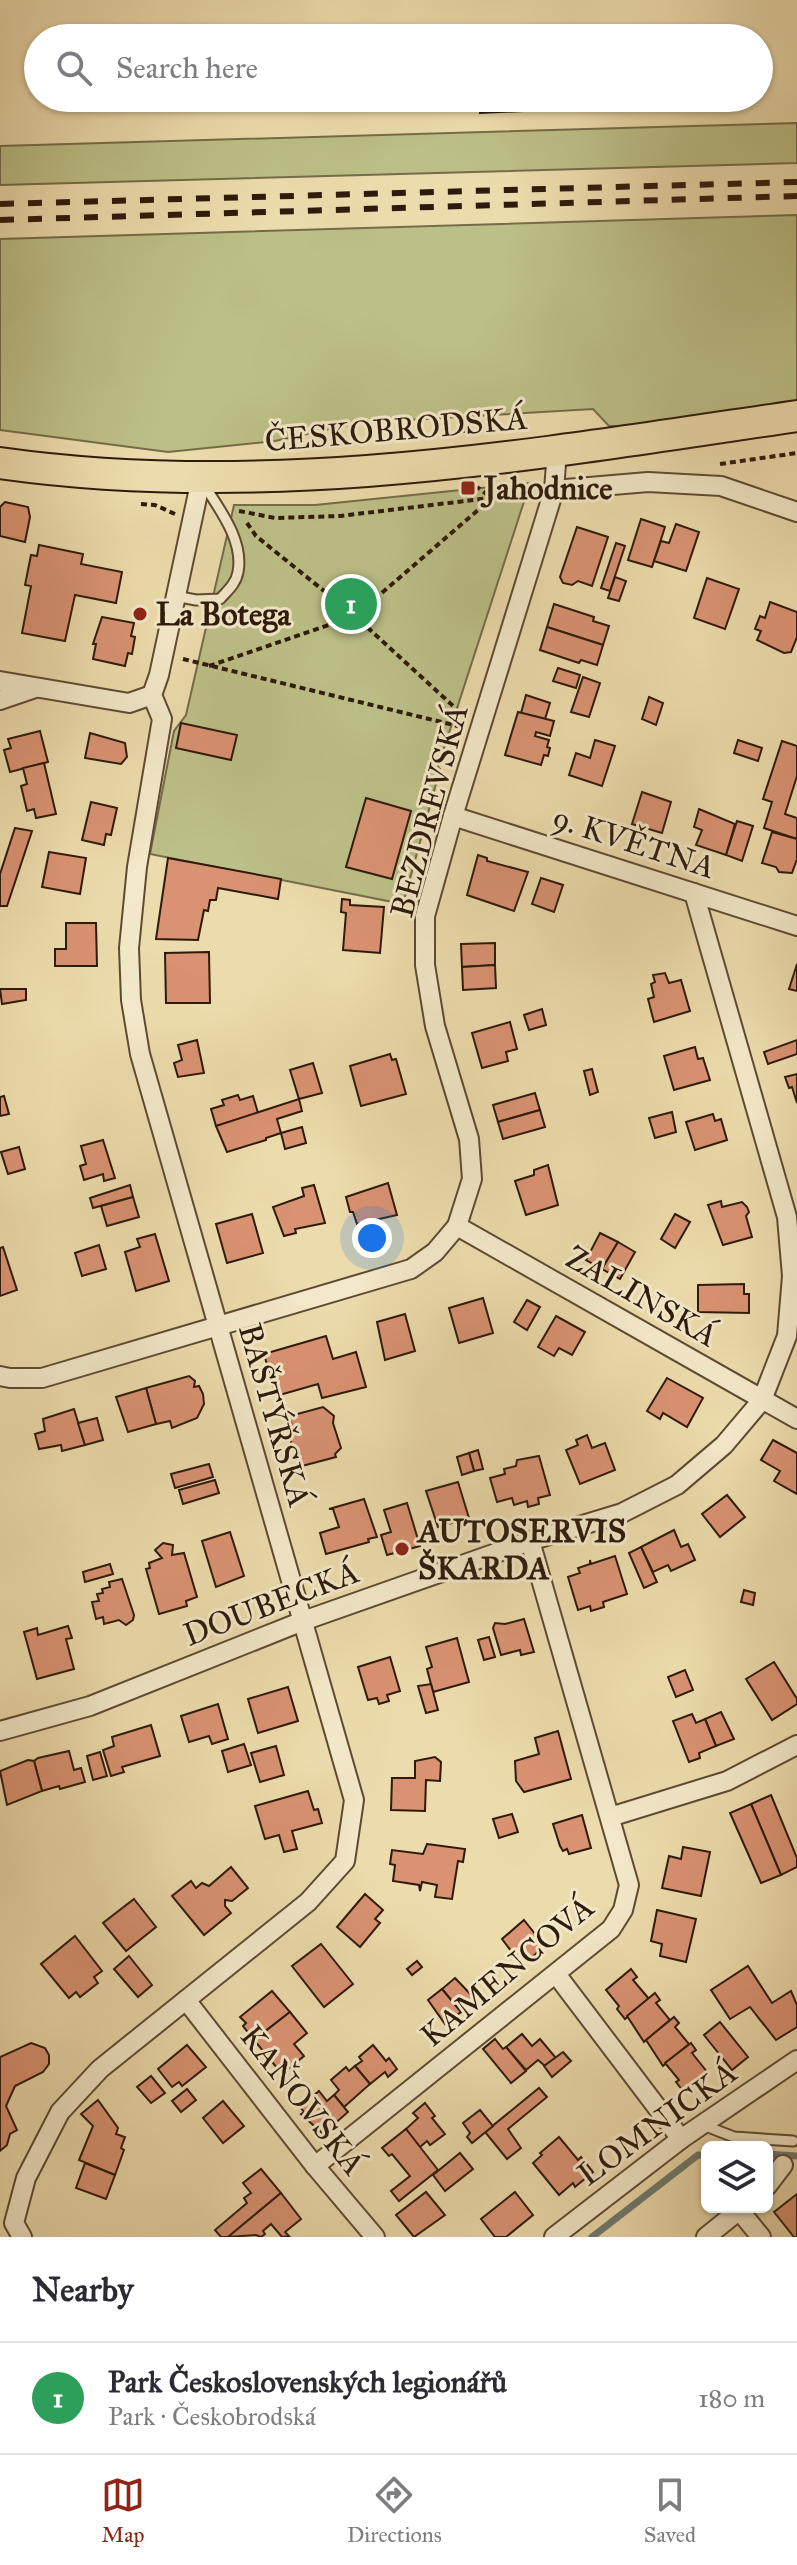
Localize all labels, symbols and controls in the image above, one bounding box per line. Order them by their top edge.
search box [24,24,773,112]
icon: search [52,46,96,90]
text: Search here [116,50,258,86]
street label: ČESKOBRODSKÁ [263,399,530,460]
place label: Jahodnice [480,469,613,508]
marker: Jahodnice [459,479,477,497]
pin: 1 [325,574,377,634]
place label: La Botega [156,595,292,634]
marker: La Botega [131,605,149,623]
street label: BEZDREVSKÁ [382,700,477,922]
street label: 9. KVĚTNA [548,798,720,887]
your location [352,1218,392,1258]
street label: ZALINSKÁ [559,1237,725,1356]
street label: BAŠTÝŘSKÁ [230,1319,320,1512]
place label: AUTOSERVIS ŠKARDA [416,1512,626,1588]
marker: AUTOSERVIS ŠKARDA [393,1540,411,1558]
street label: DOUBECKÁ [178,1552,365,1655]
street label: KAMENCOVÁ [413,1887,602,2055]
street label: KAŇOVSKÁ [232,2018,374,2183]
street label: LOMNICKÁ [570,2052,745,2194]
map controls [701,2141,773,2213]
button: layers [701,2141,773,2213]
text: Nearby [32,2269,134,2310]
text: Park Československých legionářů [108,2364,507,2400]
text: 1 [53,2382,63,2414]
text: 180 m [698,2382,765,2414]
text: Park · Českobrodská [108,2400,316,2432]
tab: Map [101,2473,145,2548]
tab: Directions [347,2473,442,2548]
tab: Saved [644,2473,696,2548]

